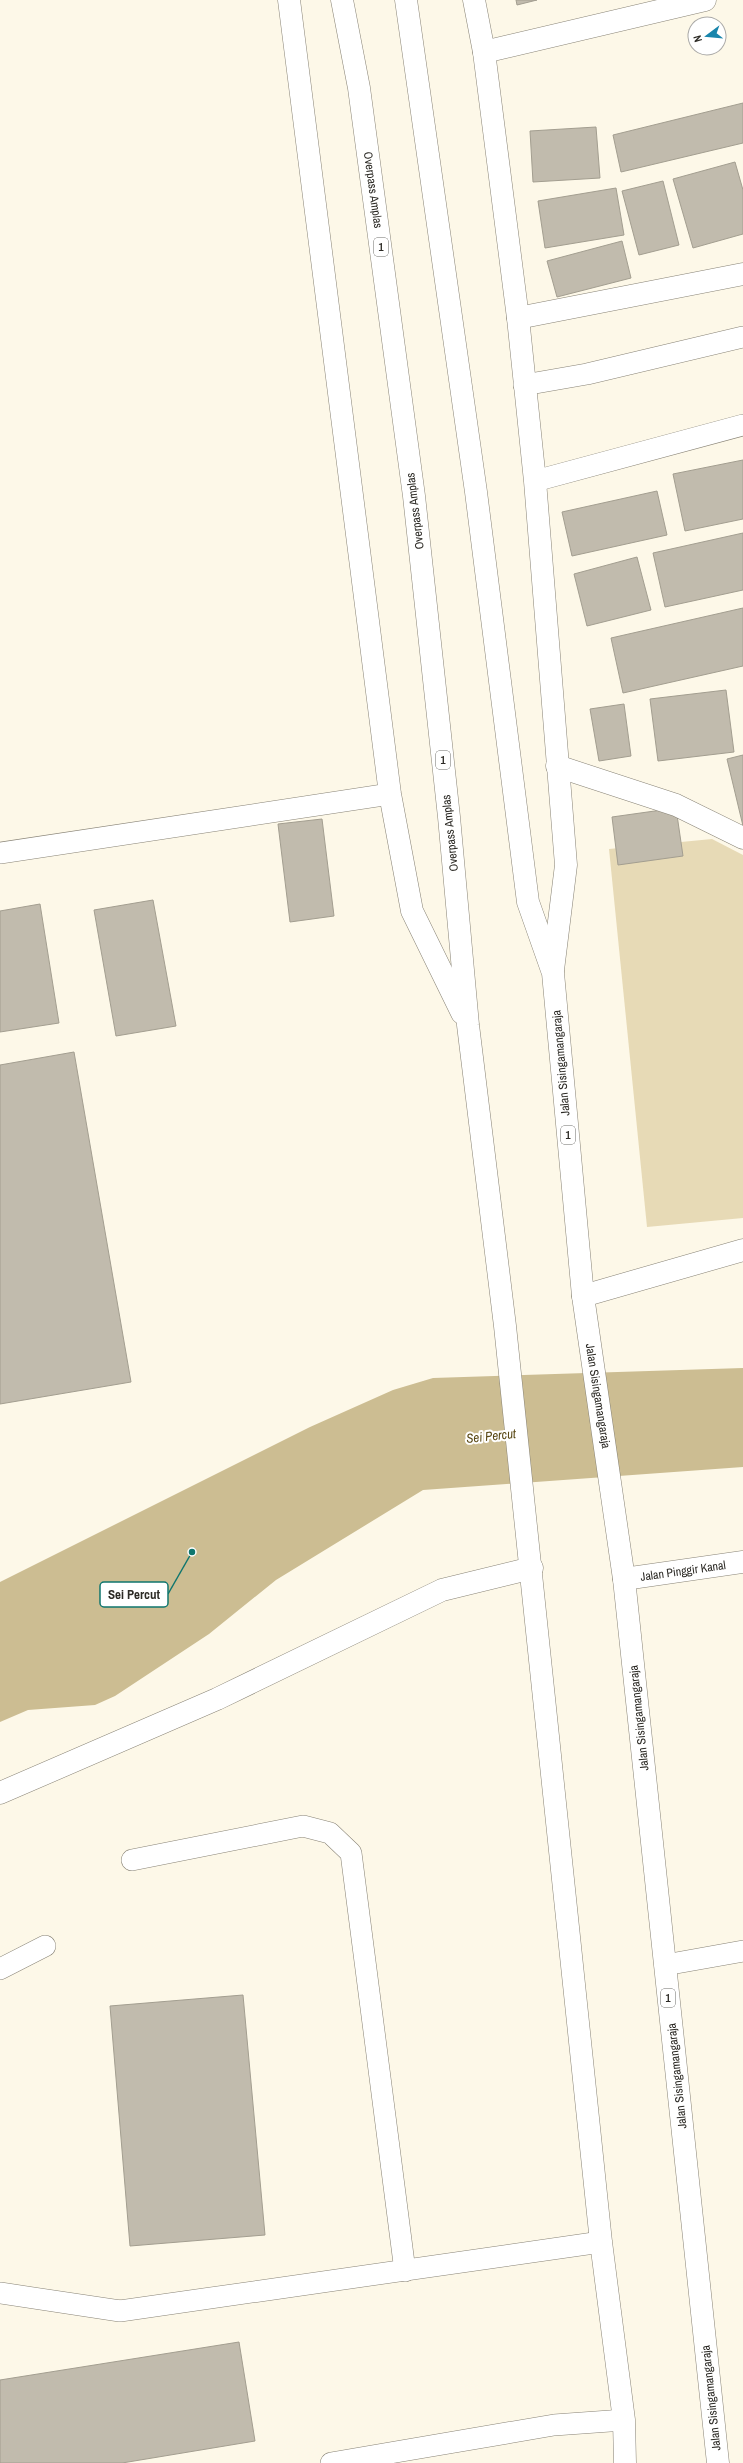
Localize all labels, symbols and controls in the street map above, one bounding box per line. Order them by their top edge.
north arrow [687,16,727,56]
text: N [690,34,705,44]
street label: Overpass Amplas [360,151,386,229]
road number: 1 [374,238,388,256]
street label: Overpass Amplas [402,472,428,550]
road number: 1 [436,751,450,769]
street label: Overpass Amplas [438,794,462,872]
street label: Jalan Sisingamangaraja [548,1009,574,1117]
road number: 1 [561,1126,575,1144]
street label: Jalan Sisingamangaraja [582,1342,614,1450]
water label: Sei Percut [465,1425,518,1447]
street label: Jalan Pinggir Kanal [639,1557,727,1585]
callout: Sei Percut [100,1582,168,1607]
text: Sei Percut [108,1586,161,1603]
street label: Jalan Sisingamangaraja [625,1664,653,1772]
road number: 1 [661,1989,675,2007]
street label: Jalan Sisingamangaraja [663,2022,691,2130]
street label: Jalan Sisingamangaraja [697,2344,725,2452]

